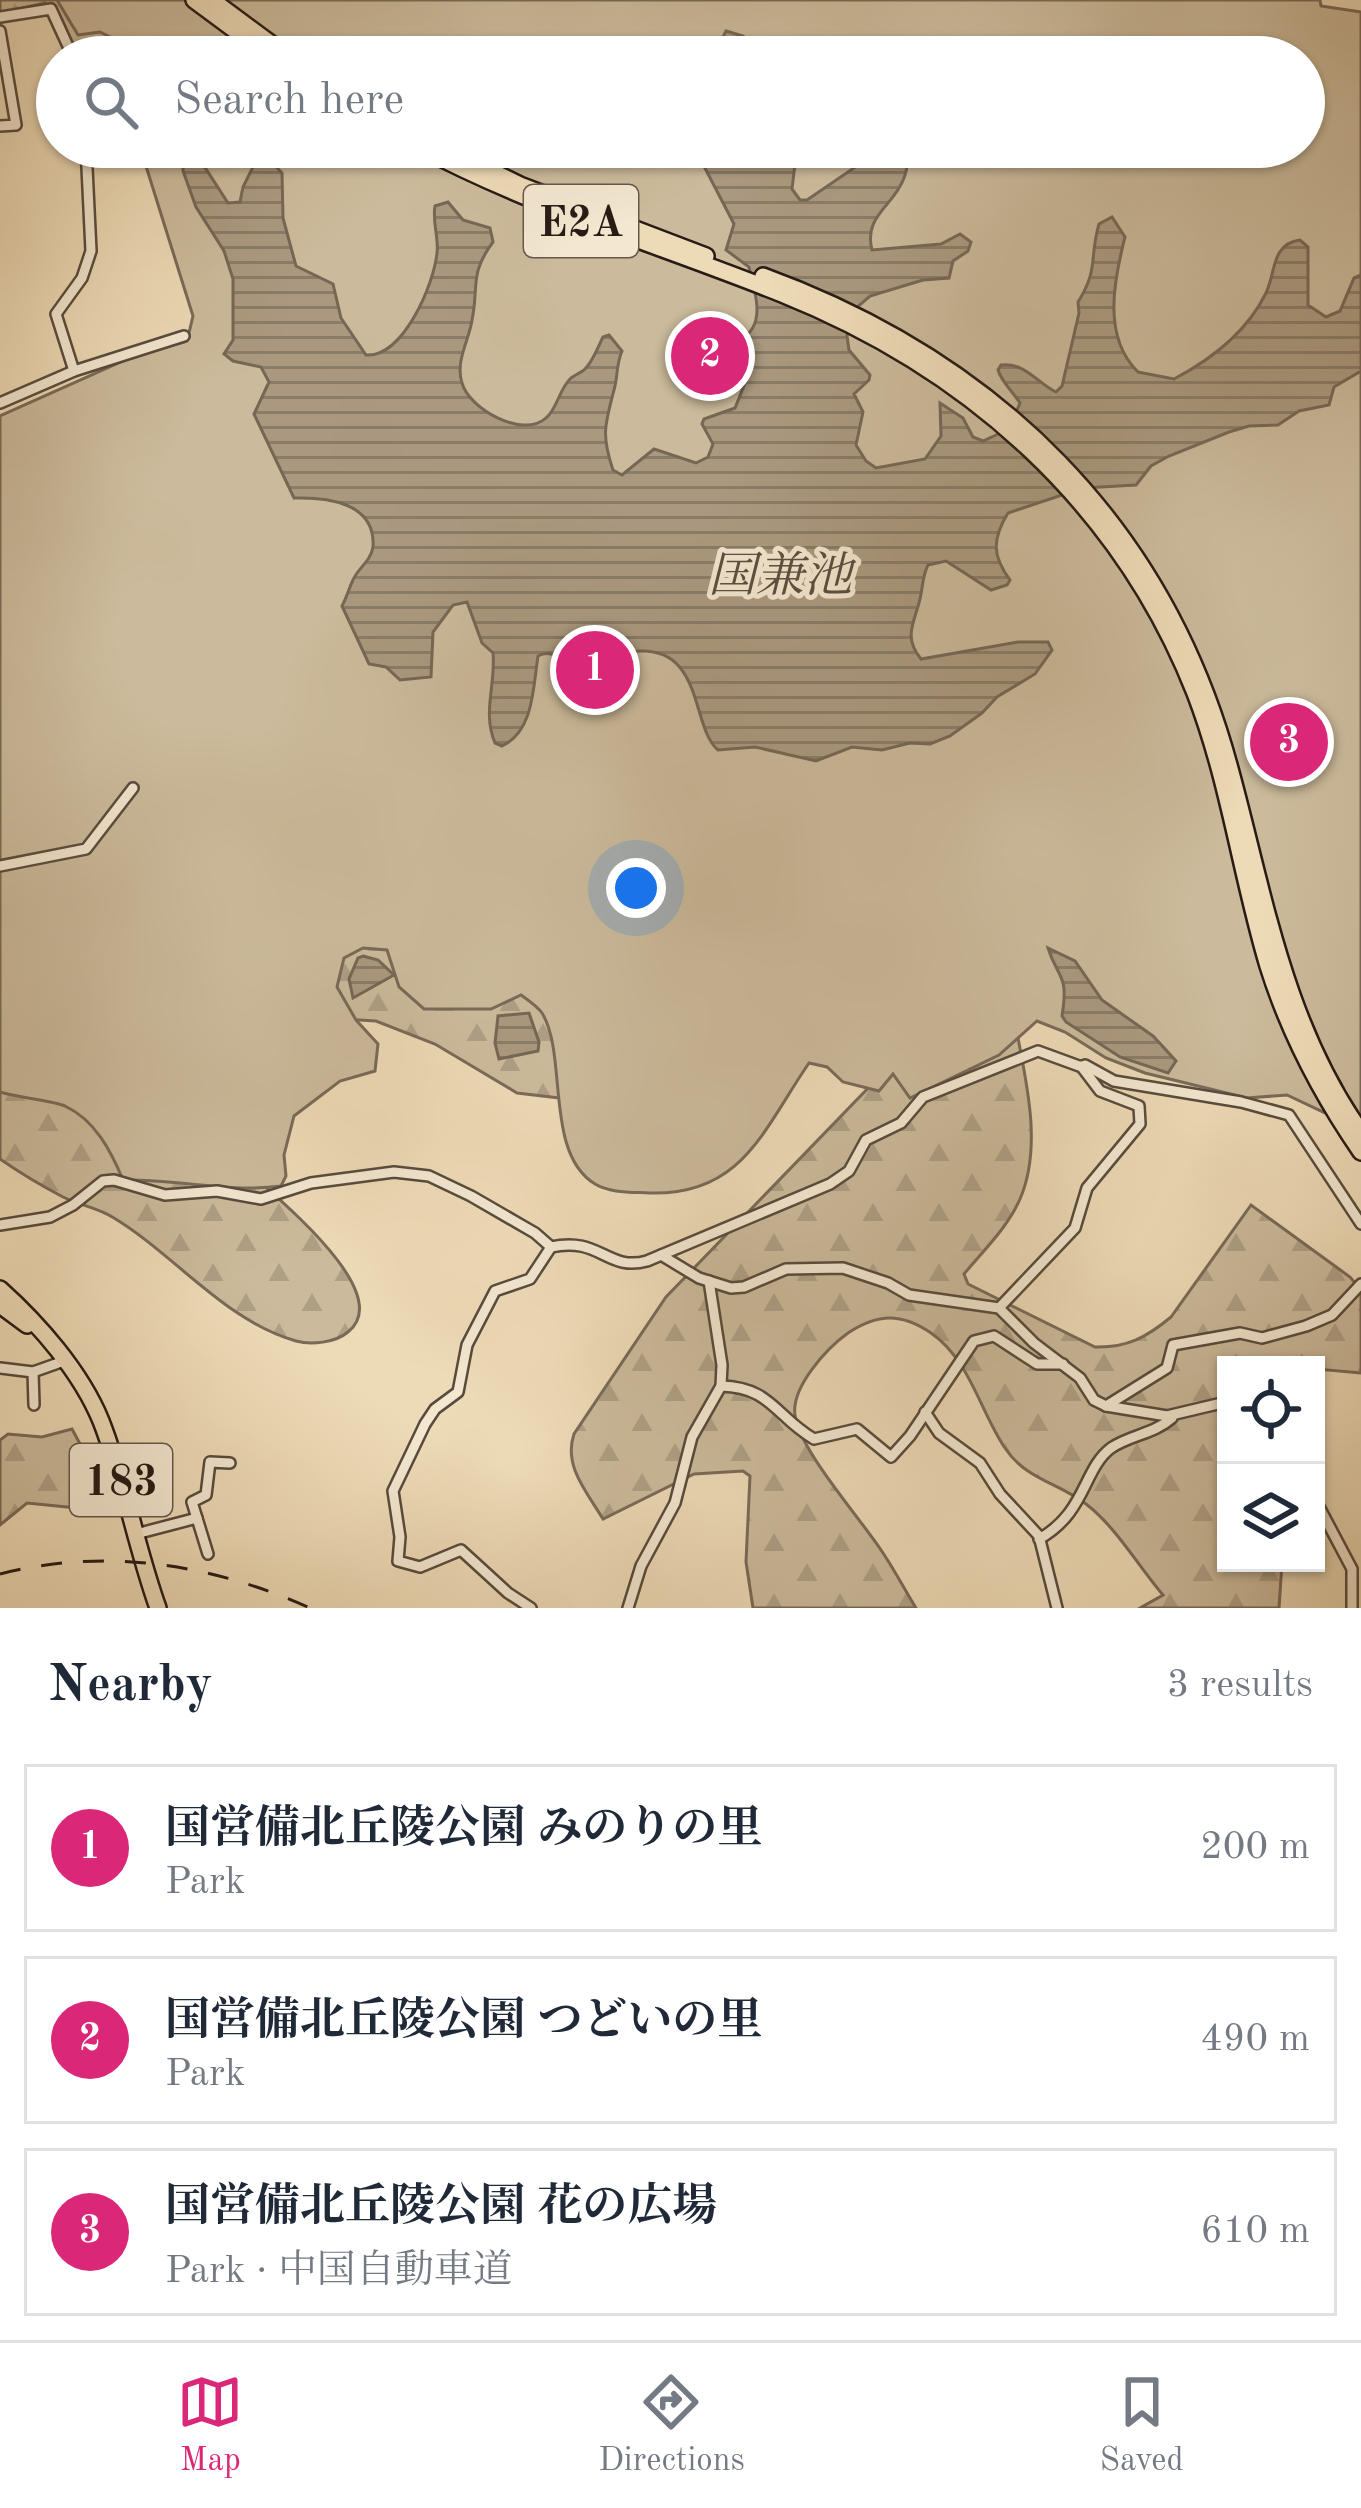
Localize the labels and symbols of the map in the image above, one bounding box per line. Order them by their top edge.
road number: E2A [524,185,638,257]
pin: 2 [671,311,749,401]
water label: 国兼池 [708,550,857,602]
pin: 1 [556,625,634,715]
pin: 3 [1250,697,1328,787]
your location [606,858,666,918]
road number: 183 [70,1444,172,1516]

